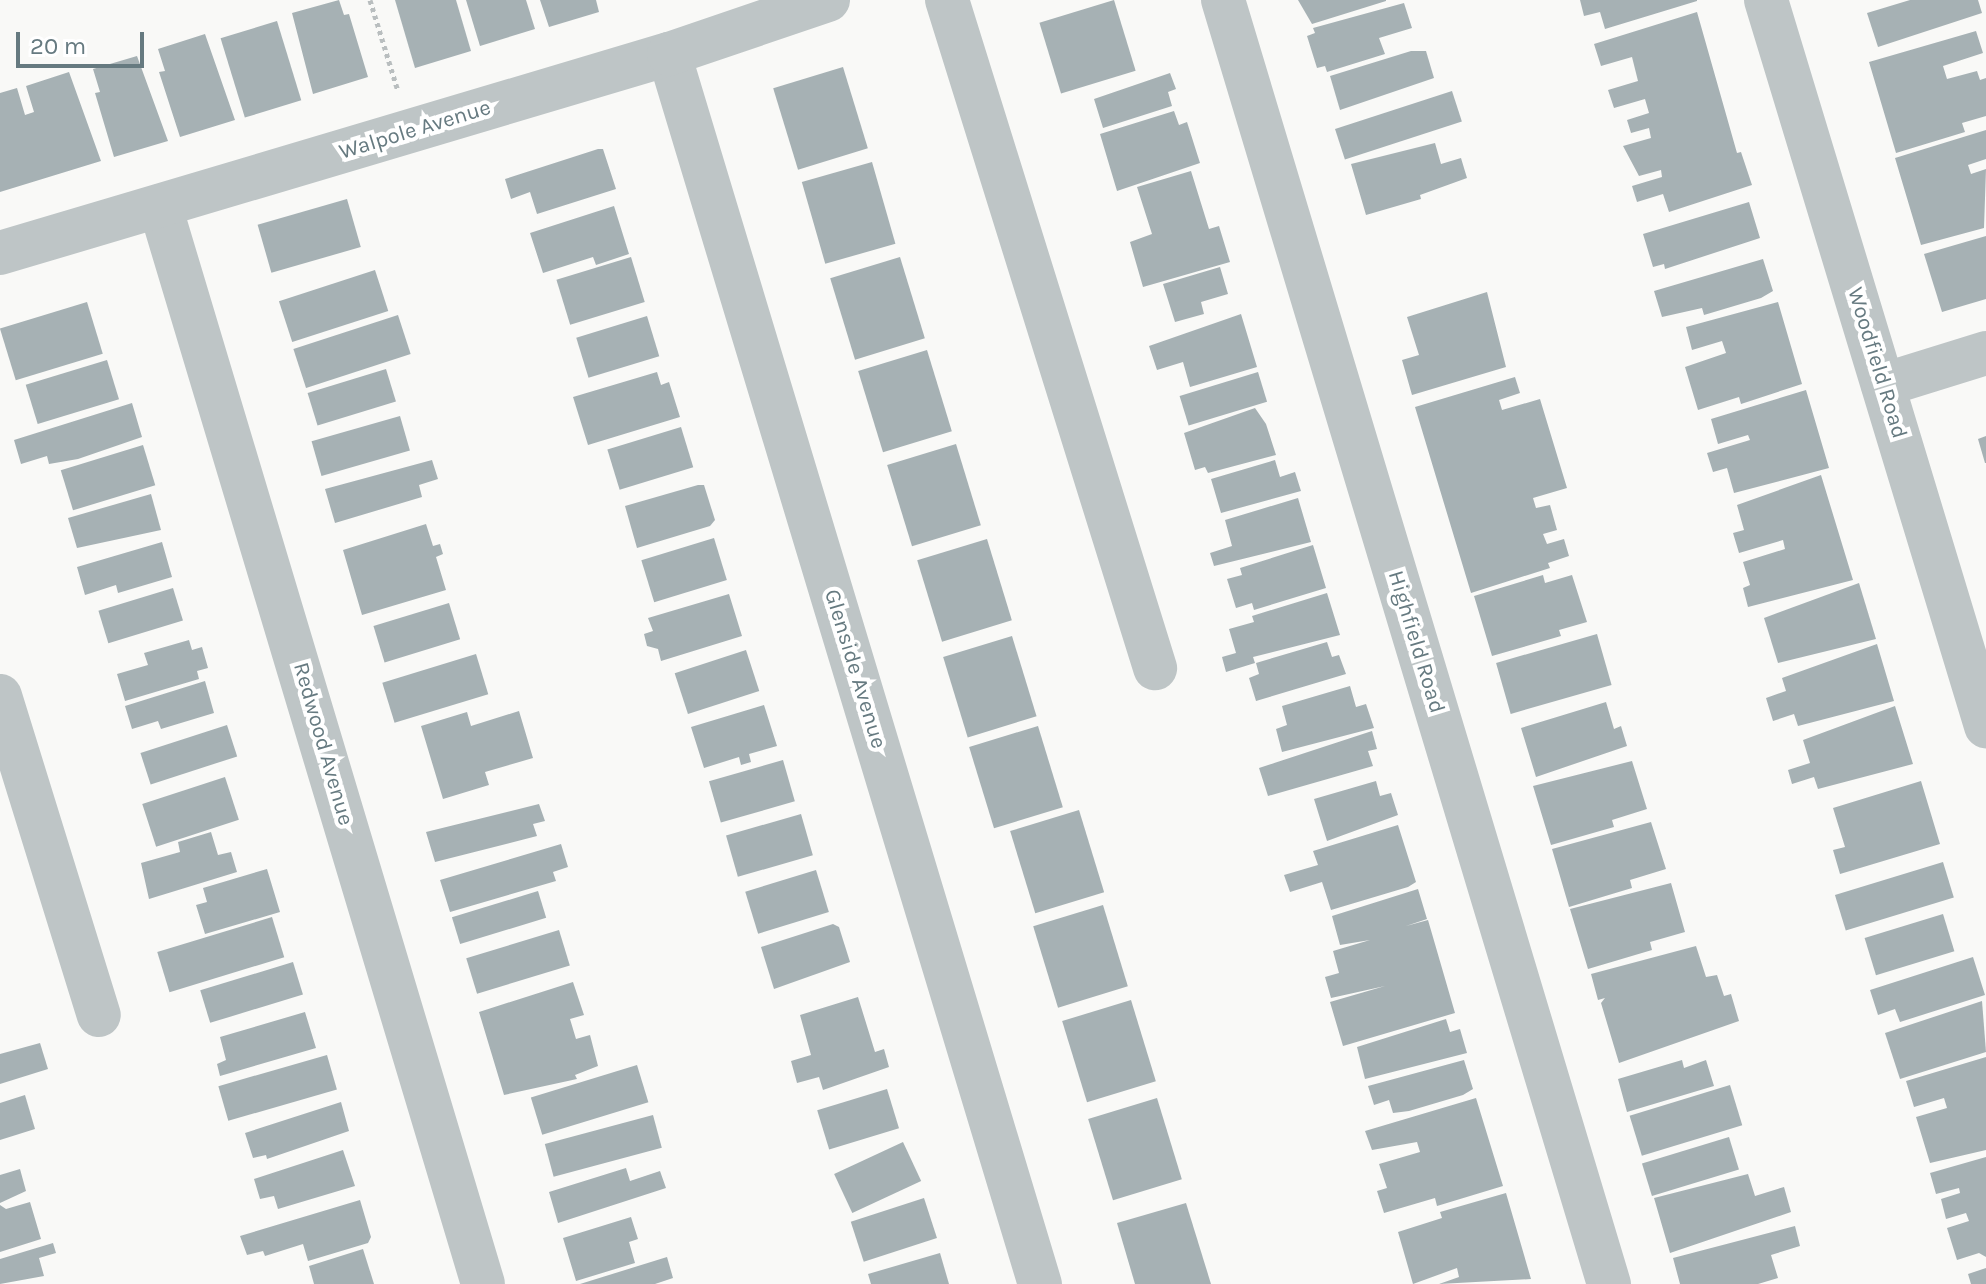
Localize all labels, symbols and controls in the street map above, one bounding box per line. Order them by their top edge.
scale bar [20,16,148,66]
text: 20 m [30,32,86,60]
street label: Walpole Avenue [336,94,494,166]
street label: Woodfield Road [1841,284,1913,442]
street label: Highfield Road [1382,568,1450,716]
street label: Glenside Avenue [818,586,892,752]
street label: Redwood Avenue [287,659,359,829]

